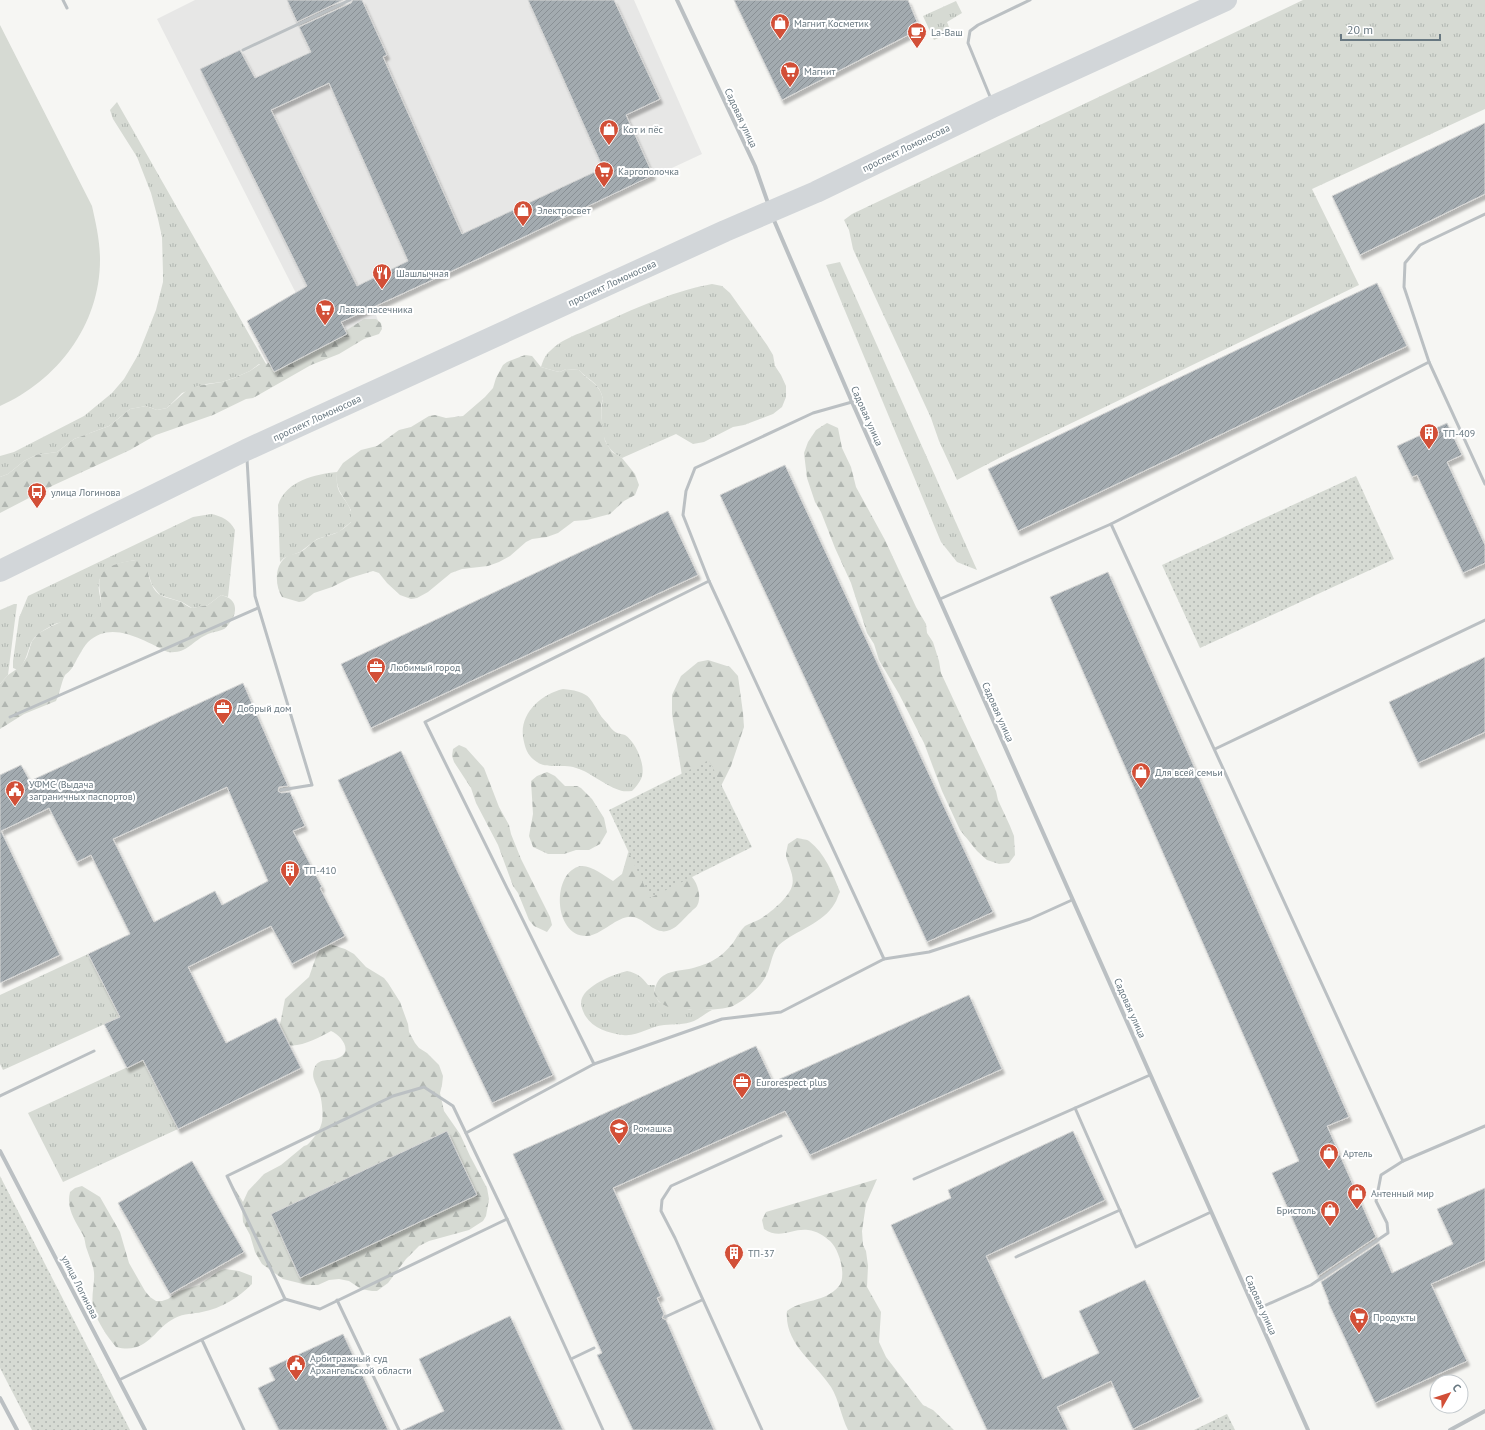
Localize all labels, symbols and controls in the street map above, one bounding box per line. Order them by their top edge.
shop icon: Магнит Косметик [769,12,791,40]
scale bar [1341,16,1440,42]
place label: Магнит Косметик [794,17,869,30]
cafe icon: La-Ваш [906,21,928,49]
text: 20 m [1347,22,1373,37]
place label: La-Ваш [931,26,963,39]
supermarket icon: Магнит [779,60,801,88]
place label: Магнит [804,65,835,78]
street label: Садовая улица [722,86,760,150]
shop icon: Кот и пёс [598,118,620,146]
street label: проспект Ломоносова [860,121,952,175]
place label: Кот и пёс [623,123,663,136]
supermarket icon: Каргополочка [593,160,615,188]
place label: Каргополочка [618,165,679,178]
shop icon: Электросвет [512,199,534,227]
place label: Электросвет [537,204,591,217]
street label: проспект Ломоносова [566,257,658,309]
restaurant icon: Шашлычная [371,262,393,290]
place label: Шашлычная [396,267,449,280]
supermarket icon: Лавка пасечника [314,298,336,326]
place label: Лавка пасечника [338,303,413,316]
street label: Садовая улица [848,384,886,448]
street label: проспект Ломоносова [271,392,363,444]
building icon: ТП-409 [1418,422,1440,450]
place label: ТП-409 [1443,427,1475,440]
bus stop icon: улица Логинова [26,481,48,509]
place label: улица Логинова [51,486,121,499]
office icon: Любимый город [365,656,387,684]
place label: Любимый город [389,661,461,674]
street label: Садовая улица [979,680,1017,744]
office icon: Добрый дом [212,697,234,725]
place label: Добрый дом [237,702,292,715]
shop icon: Для всей семьи [1130,761,1152,789]
place label: Для всей семьи [1155,766,1223,779]
place label: УФМС (Выдача заграничных паспортов) [29,778,136,803]
public building icon: УФМС (Выдача заграничных паспортов) [4,779,26,807]
building icon: ТП-410 [279,859,301,887]
place label: ТП-410 [304,864,337,877]
street label: Садовая улица [1111,976,1149,1040]
office icon: Eurorespect plus [731,1071,753,1099]
place label: Eurorespect plus [756,1076,827,1089]
school or university icon: Ромашка [608,1117,630,1145]
place label: Ромашка [633,1122,672,1135]
shop icon: Артель [1318,1142,1340,1170]
place label: Артель [1343,1147,1373,1160]
shop icon: Антенный мир [1346,1182,1368,1210]
place label: Антенный мир [1371,1187,1434,1200]
shop icon: Бристоль [1319,1199,1341,1227]
place label: Бристоль [1276,1204,1316,1217]
building icon: ТП-37 [723,1242,745,1270]
place label: ТП-37 [748,1247,775,1260]
street label: улица Логинова [58,1253,102,1321]
street label: Садовая улица [1242,1273,1280,1337]
supermarket icon: Продукты [1348,1306,1370,1334]
place label: Продукты [1373,1311,1416,1324]
place label: Арбитражный суд Архангельской области [310,1352,412,1377]
public building icon: Арбитражный суд Архангельской области [285,1353,307,1381]
north arrow [1429,1374,1469,1414]
text: С [1449,1381,1464,1395]

